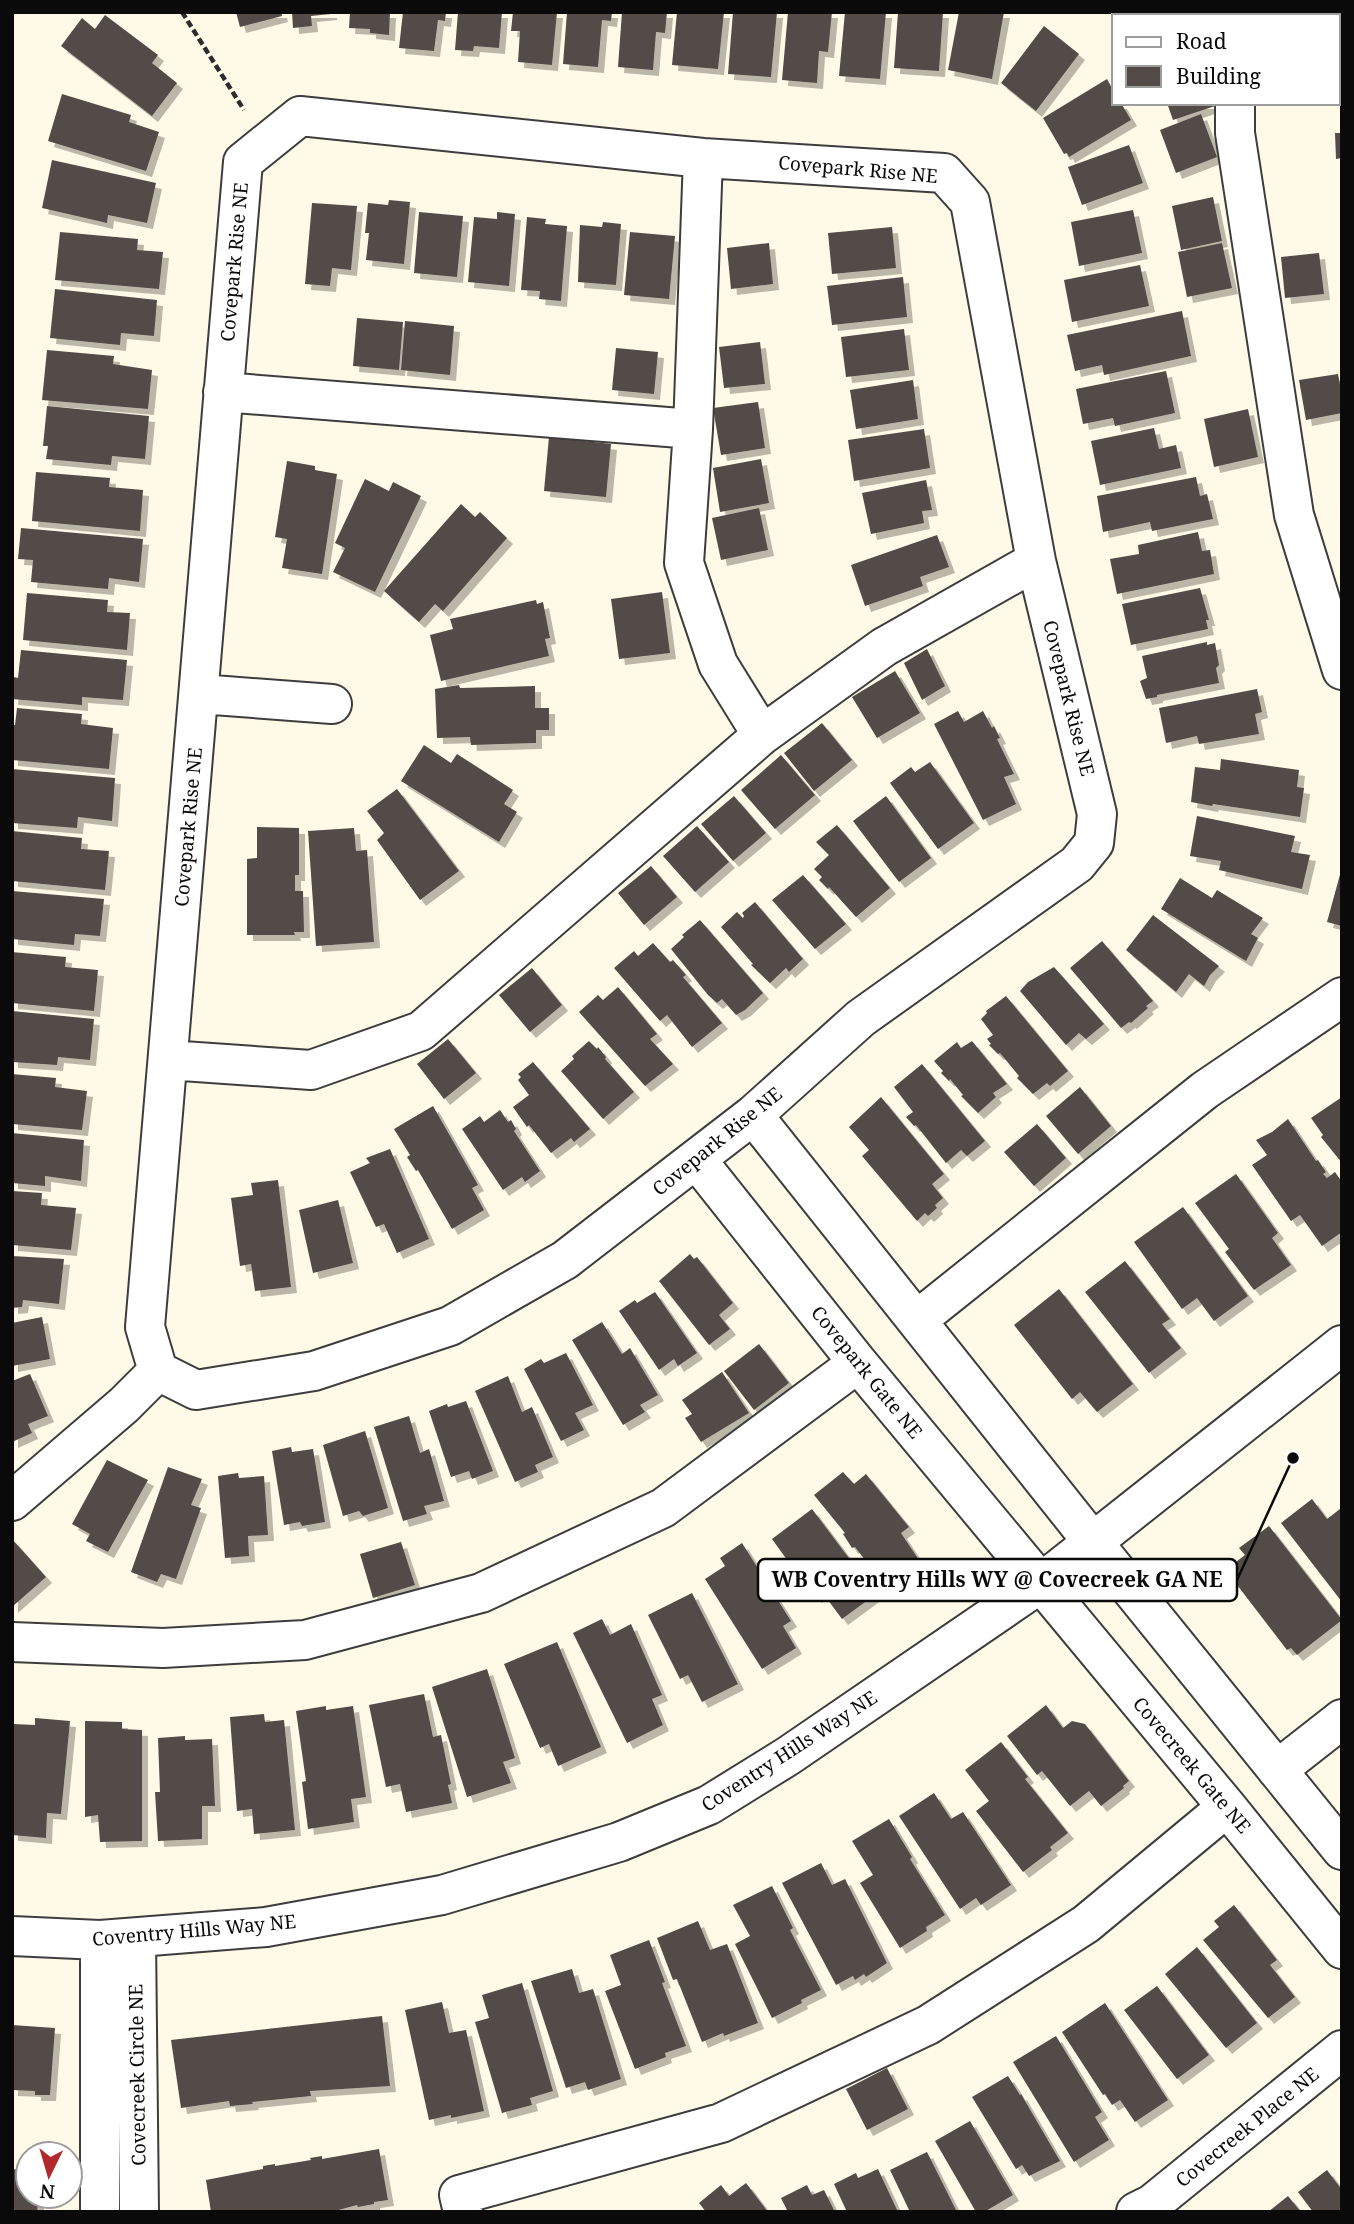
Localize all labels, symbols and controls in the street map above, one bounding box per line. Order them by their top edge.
legend [1112,14,1340,105]
text: Road [1176,27,1227,55]
text: Building [1176,62,1261,90]
street label: Covepark Rise NE [777,149,939,189]
street label: Covepark Rise NE [214,181,254,343]
street label: Covepark Rise NE [1037,617,1101,779]
street label: Covepark Rise NE [168,746,208,908]
street label: Covepark Rise NE [647,1081,787,1201]
street label: Covepark Gate NE [805,1300,929,1444]
callout: WB Coventry Hills WY @ Covecreek GA NE [758,1559,1237,1601]
text: WB Coventry Hills WY @ Covecreek GA NE [771,1565,1223,1593]
street label: Coventry Hills Way NE [696,1684,882,1818]
street label: Covecreek Gate NE [1127,1691,1257,1839]
street label: Coventry Hills Way NE [91,1908,297,1952]
street label: Covecreek Circle NE [122,1984,152,2166]
street label: Covecreek Place NE [1170,2061,1324,2193]
north arrow [14,2140,84,2210]
text: N [39,2178,56,2206]

